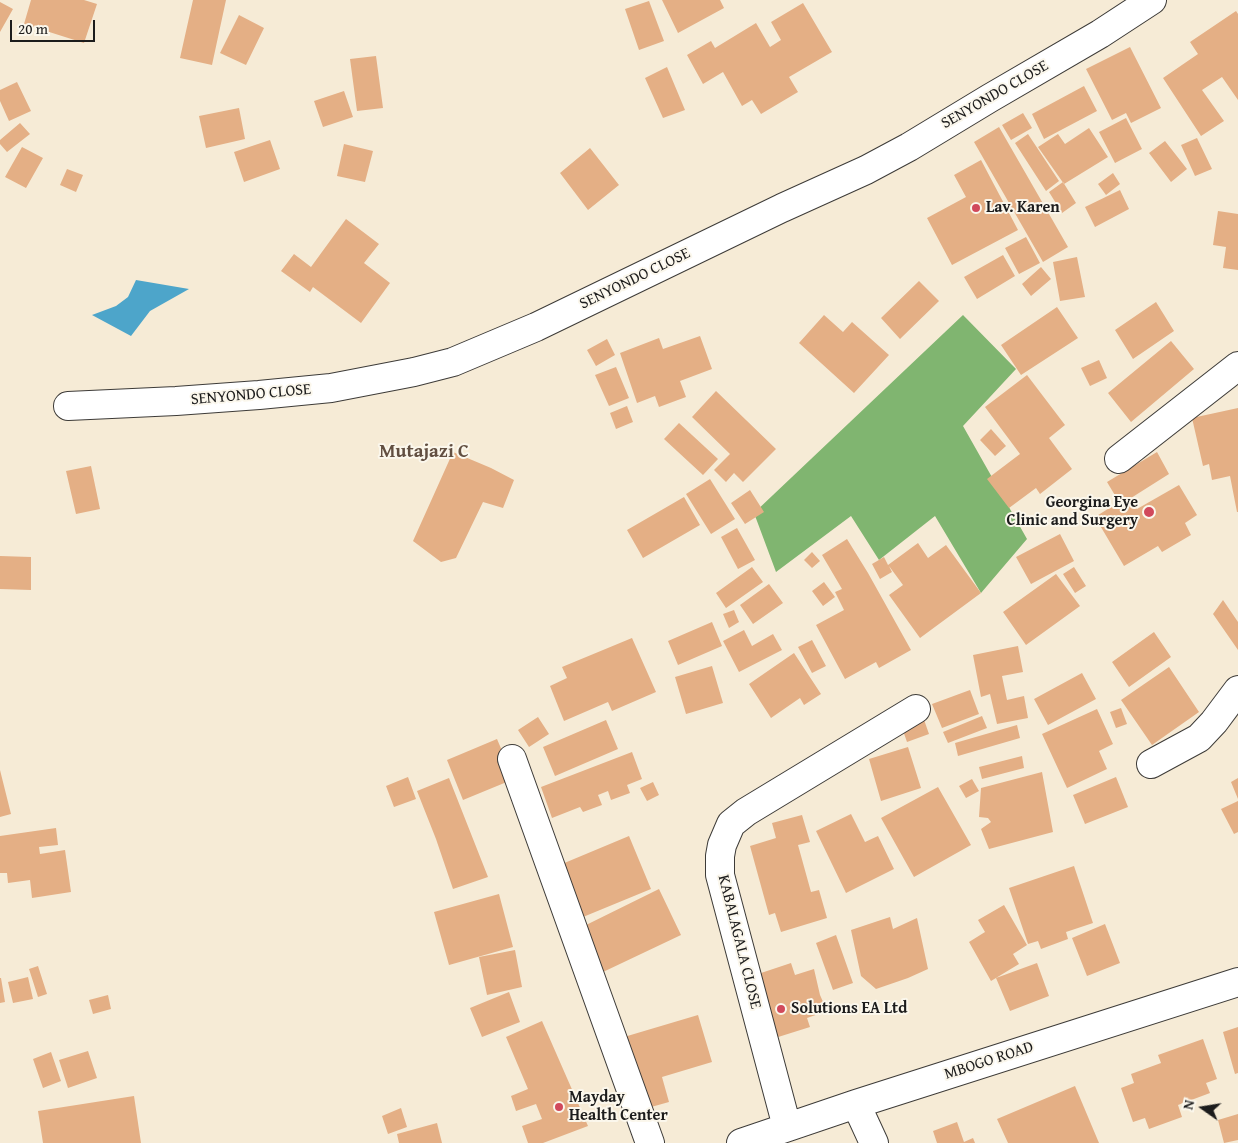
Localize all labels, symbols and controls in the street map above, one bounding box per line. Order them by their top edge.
scale bar [12,10,98,42]
text: 20 m [18,18,48,39]
street label: SENYONDO CLOSE [938,57,1052,133]
place label: Lav. Karen [986,198,1060,218]
marker: Lav. Karen [970,202,982,214]
street label: SENYONDO CLOSE [577,244,693,314]
street label: SENYONDO CLOSE [190,380,312,410]
district label: Mutajazi C [379,441,469,463]
place label: Georgina Eye Clinic and Surgery [1007,493,1138,531]
marker: Georgina Eye Clinic and Surgery [1142,505,1156,519]
street label: KABALAGALA CLOSE [713,873,765,1011]
place label: Solutions EA Ltd [791,999,907,1019]
marker: Solutions EA Ltd [775,1003,787,1015]
street label: MBOGO ROAD [942,1038,1036,1084]
north arrow [1178,1083,1228,1133]
place label: Mayday Health Center [569,1088,668,1126]
text: N [1178,1098,1199,1111]
marker: Mayday Health Center [553,1101,565,1113]

